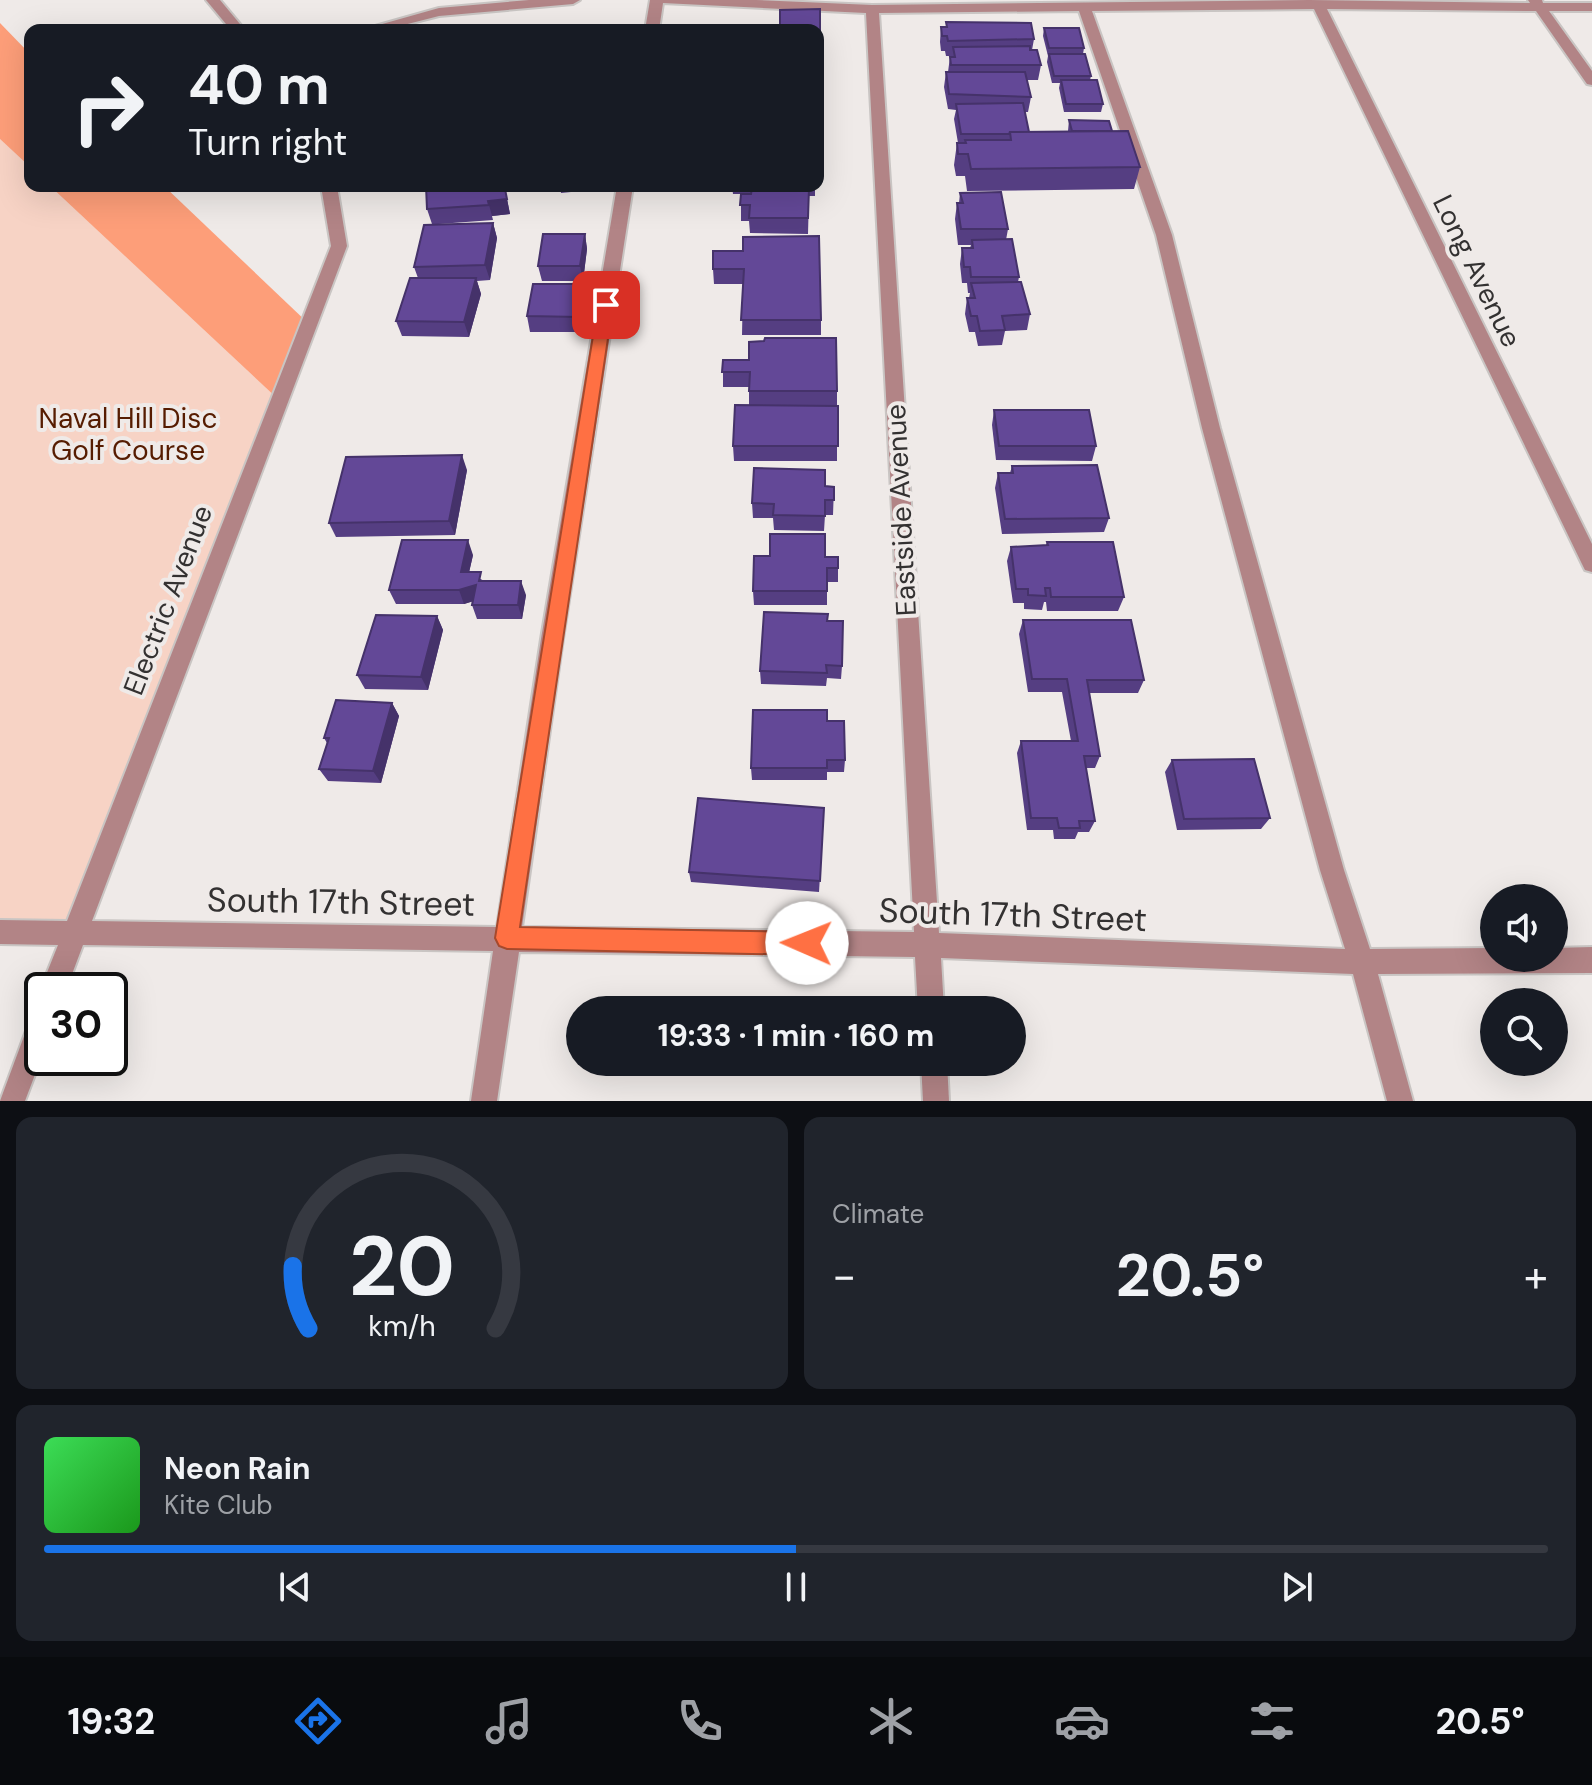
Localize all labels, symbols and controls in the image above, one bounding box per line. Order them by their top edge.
text: 40 m [188,48,330,121]
icon: right [56,56,160,160]
text: Turn right [188,119,347,166]
street label: Long Avenue [1424,189,1530,353]
pin [572,271,640,339]
icon: arrive [584,283,628,327]
park label: Naval Hill Disc Golf Course [39,400,217,469]
street label: Eastside Avenue [877,403,925,617]
street label: Electric Avenue [115,500,221,700]
street label: South 17th Street [206,877,476,927]
map controls [1480,884,1568,1076]
button: sound [1480,884,1568,972]
street label: South 17th Street [878,888,1148,942]
position arrow [765,901,849,985]
speed limit sign: 30 [24,972,128,1076]
button: search [1480,988,1568,1076]
text: 19:33 · 1 min · 160 m [658,1016,934,1055]
text: Climate [832,1197,924,1231]
text: 20 [349,1212,455,1321]
text: 20.5° [1116,1236,1264,1315]
text: − [832,1247,856,1305]
text: + [1524,1247,1548,1305]
text: km/h [368,1308,436,1345]
text: Neon Rain [164,1449,310,1488]
text: Kite Club [164,1488,273,1522]
icon: previous [273,1565,317,1609]
icon: pause [774,1565,818,1609]
icon: next [1275,1565,1319,1609]
icon: directions [290,1693,346,1749]
icon: music [481,1693,537,1749]
icon: phone [672,1693,728,1749]
icon: climate [863,1693,919,1749]
icon: car [1054,1693,1110,1749]
icon: filters [1244,1693,1300,1749]
text: 19:32 [67,1698,155,1745]
text: 20.5° [1435,1698,1524,1745]

